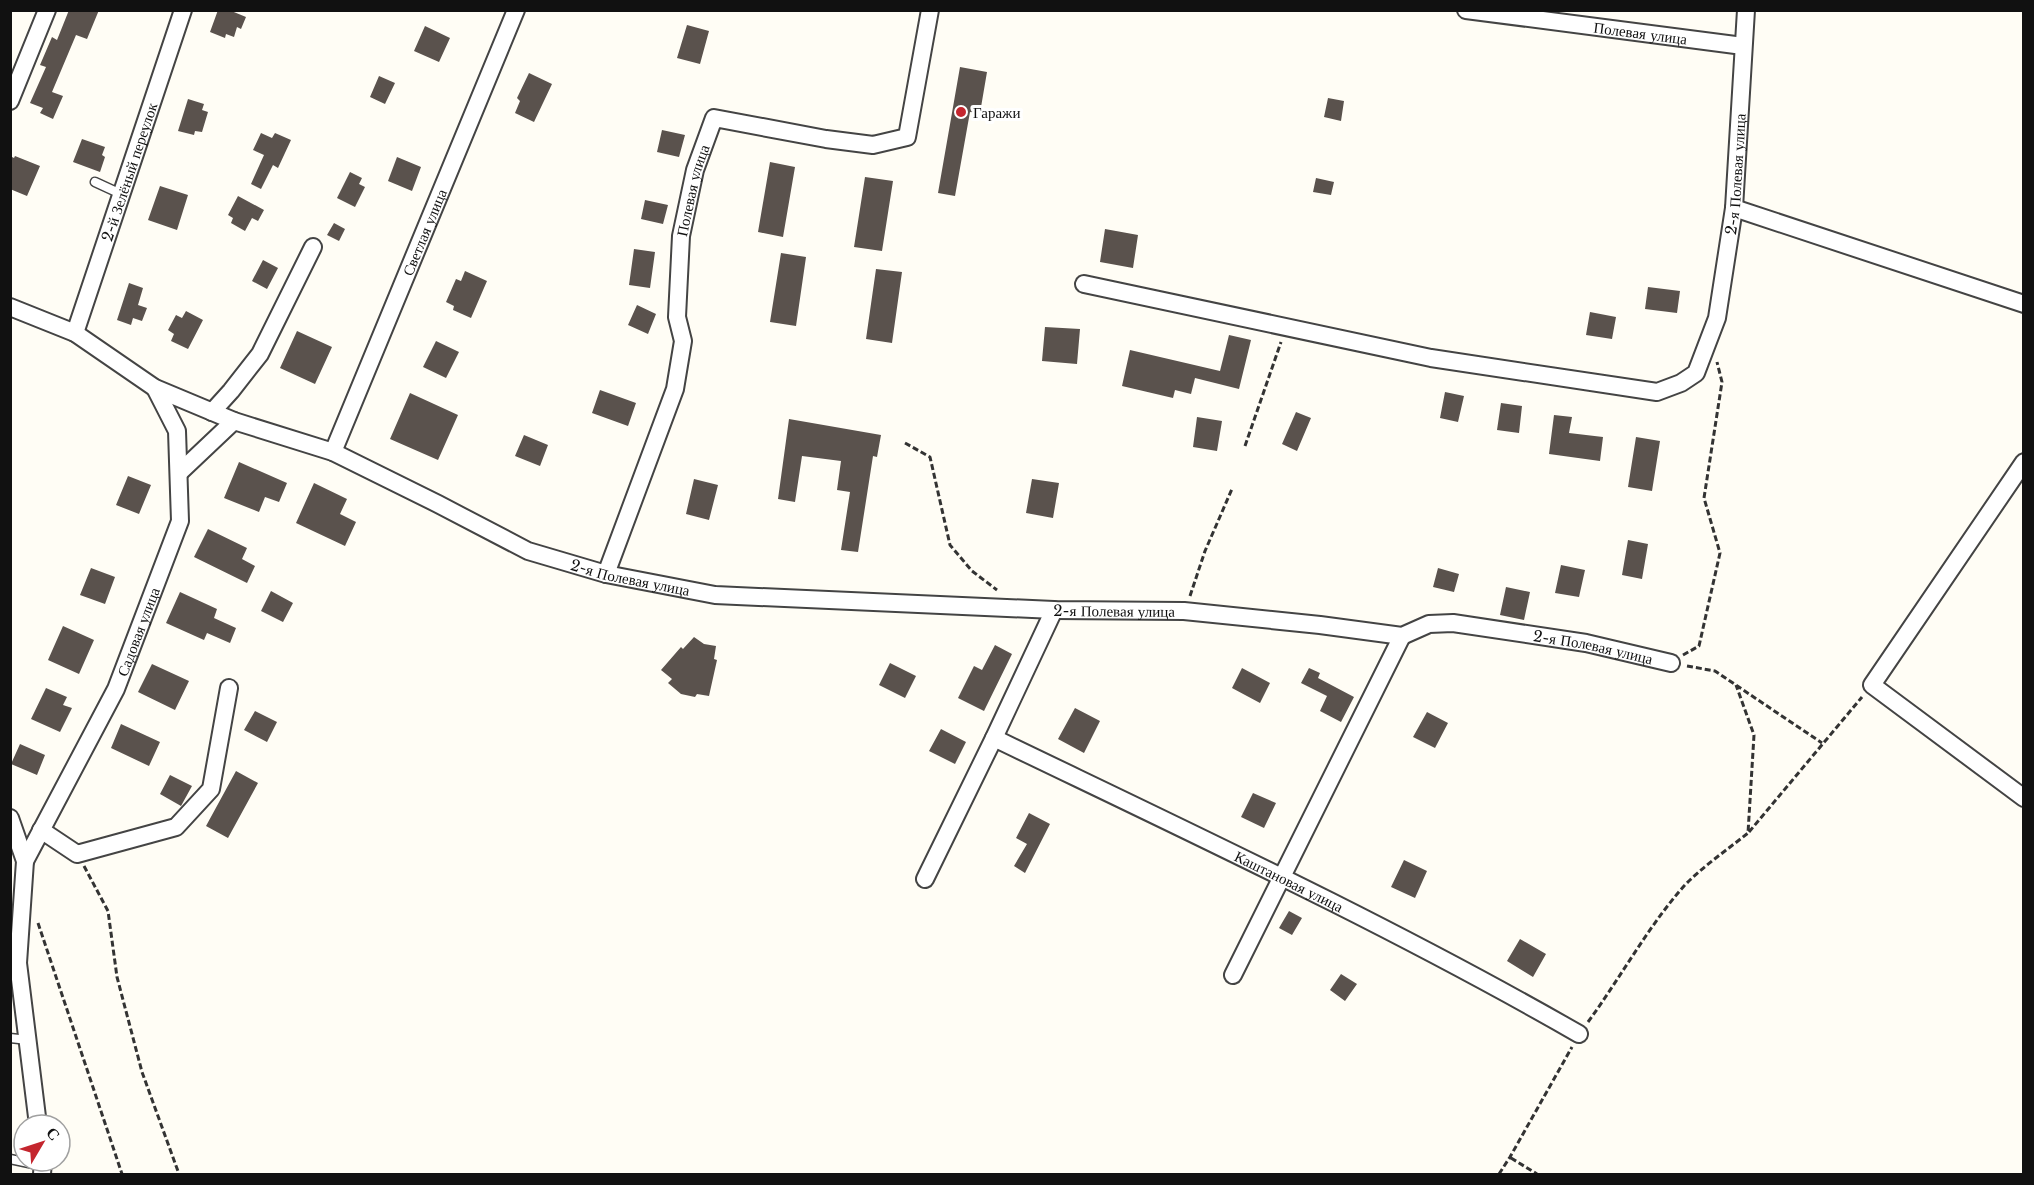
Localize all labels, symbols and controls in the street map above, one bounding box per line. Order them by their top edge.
street label: Полевая улица [1593,17,1689,48]
street label: 2-й Зелёный переулок [97,99,161,244]
place label: Гаражи [973,103,1021,122]
marker: Гаражи [954,105,968,119]
street label: 2-я Полевая улица [1720,113,1749,236]
street label: Полевая улица [672,141,713,238]
street label: Светлая улица [398,186,451,278]
street label: 2-я Полевая улица [569,555,692,600]
street label: Садовая улица [112,584,164,679]
street label: 2-я Полевая улица [1053,600,1175,620]
street label: 2-я Полевая улица [1532,626,1655,668]
street label: Каштановая улица [1232,846,1347,916]
north arrow [12,1113,72,1173]
text: С [42,1123,65,1144]

